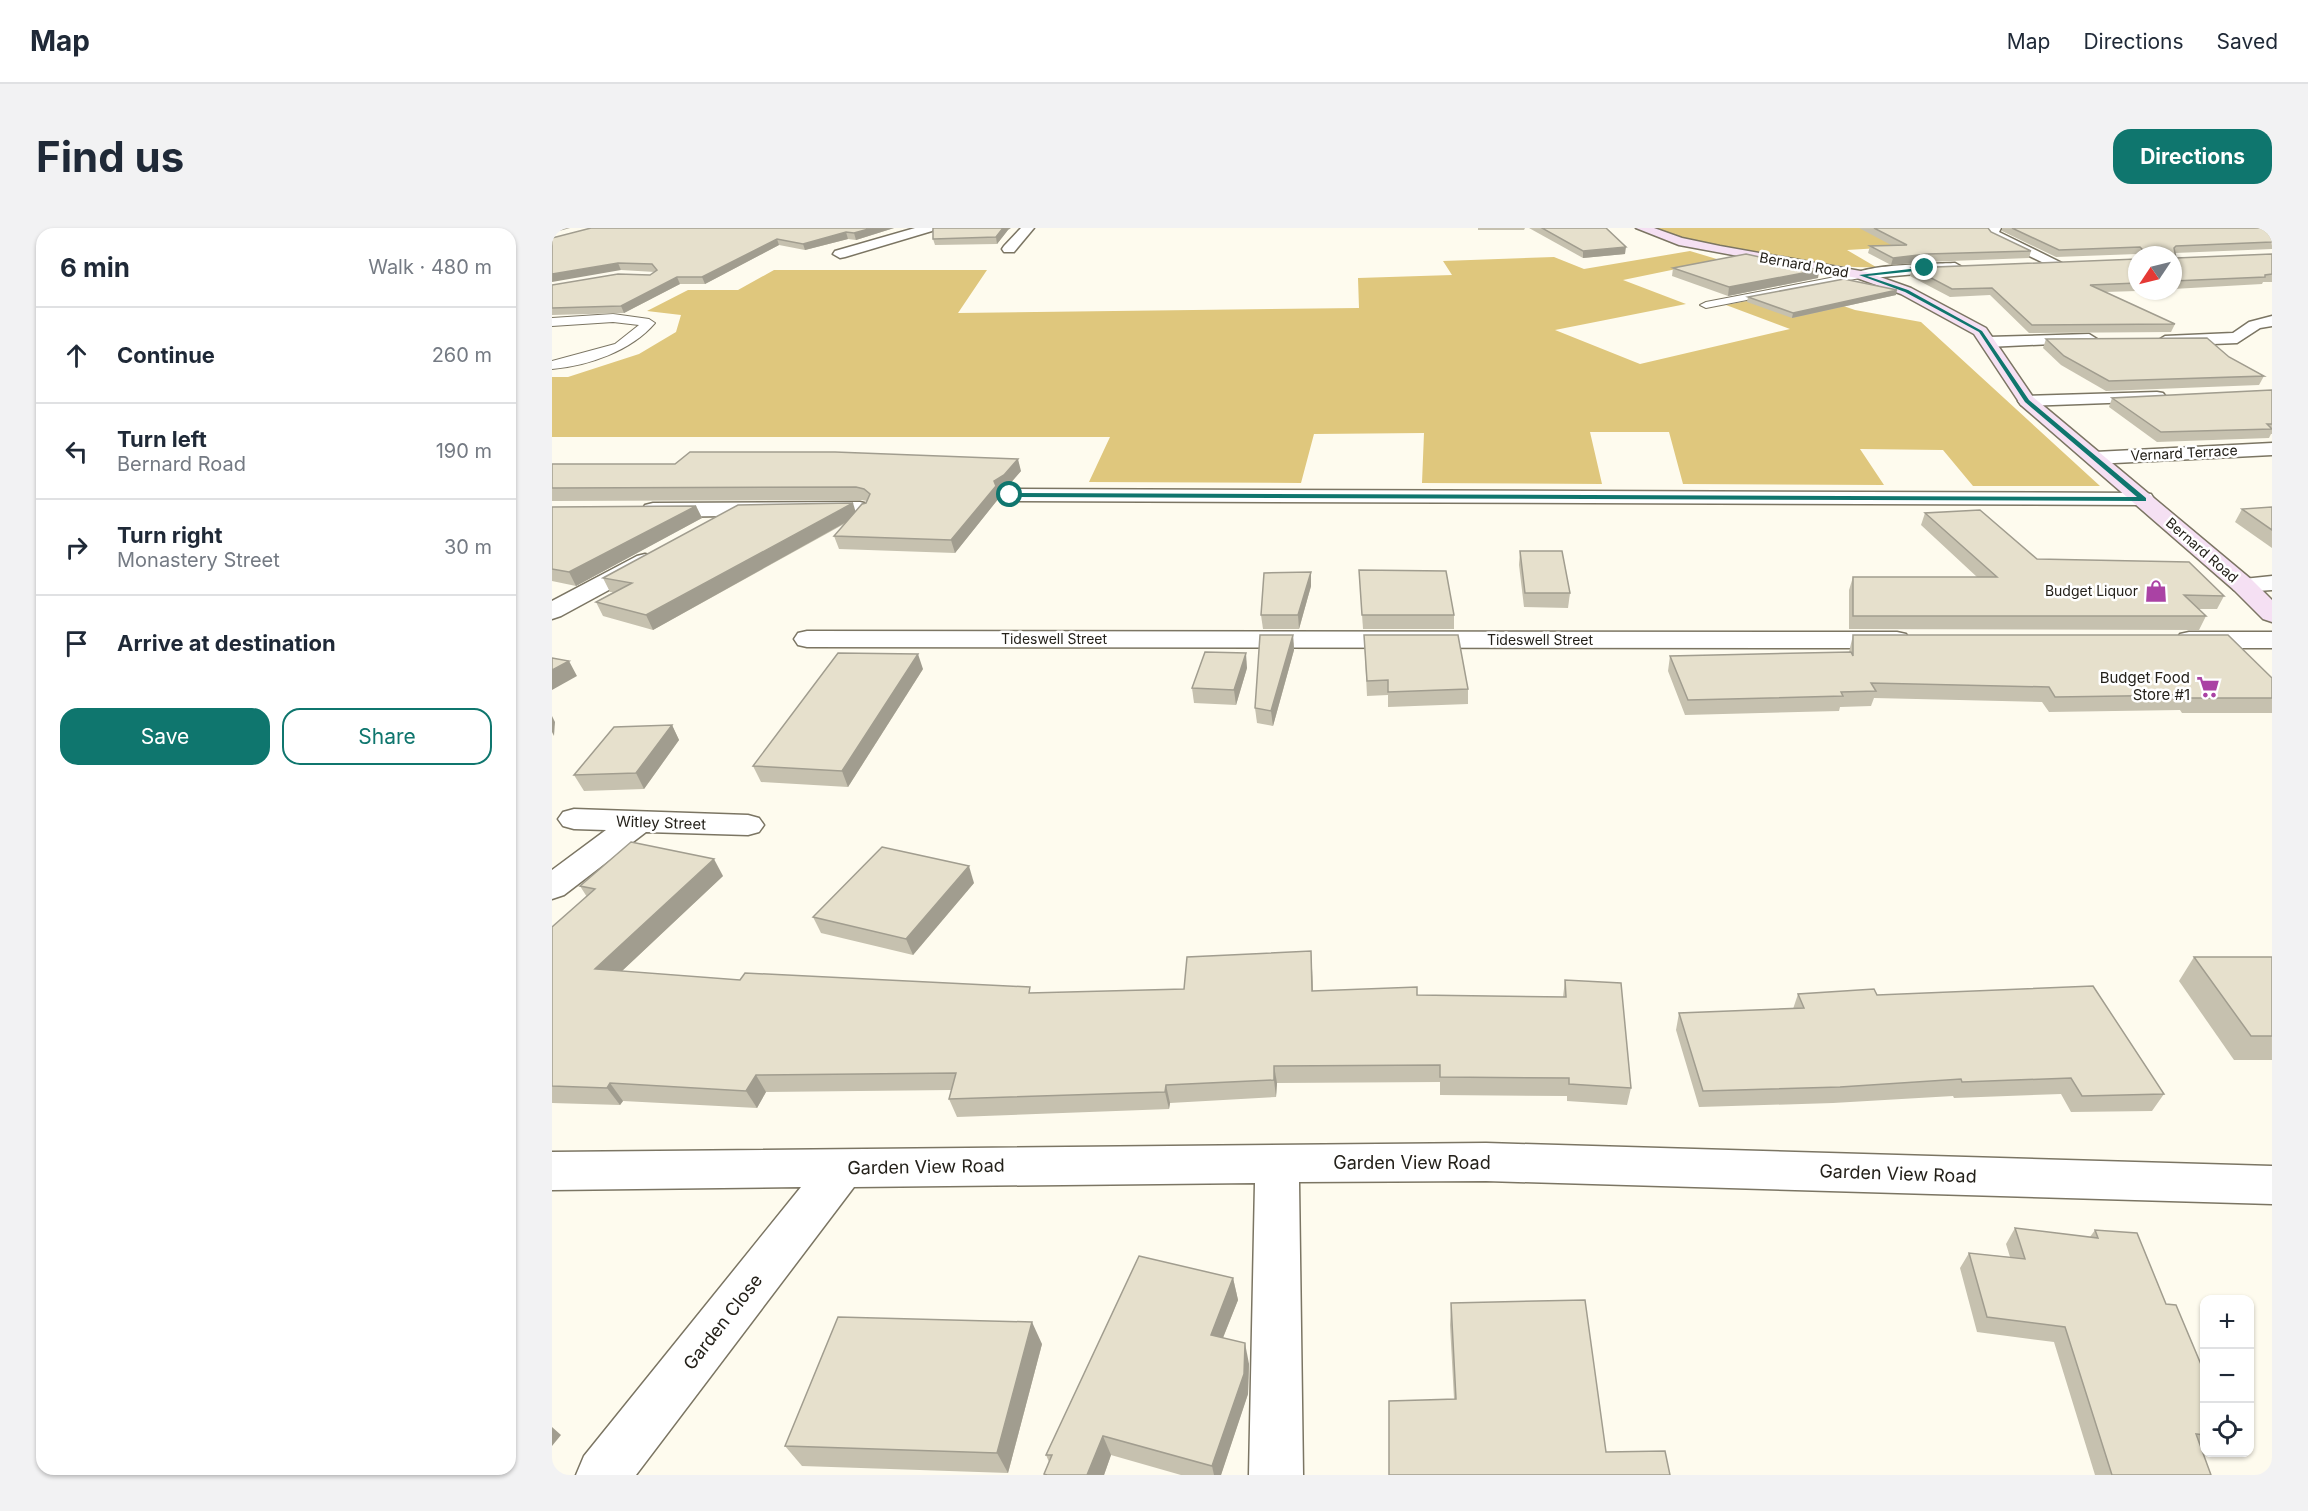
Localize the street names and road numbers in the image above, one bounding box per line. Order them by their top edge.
street label: Bernard Road [1758,248,1850,281]
street label: Vernard Terrace [2130,441,2238,464]
street label: Bernard Road [2163,514,2242,586]
street label: Tideswell Street [1001,630,1107,647]
street label: Tideswell Street [1487,631,1593,648]
street label: Witley Street [616,811,707,834]
street label: Garden View Road [1333,1152,1491,1173]
street label: Garden View Road [847,1155,1005,1178]
street label: Garden View Road [1819,1160,1977,1187]
street label: Garden Close [679,1270,766,1374]

